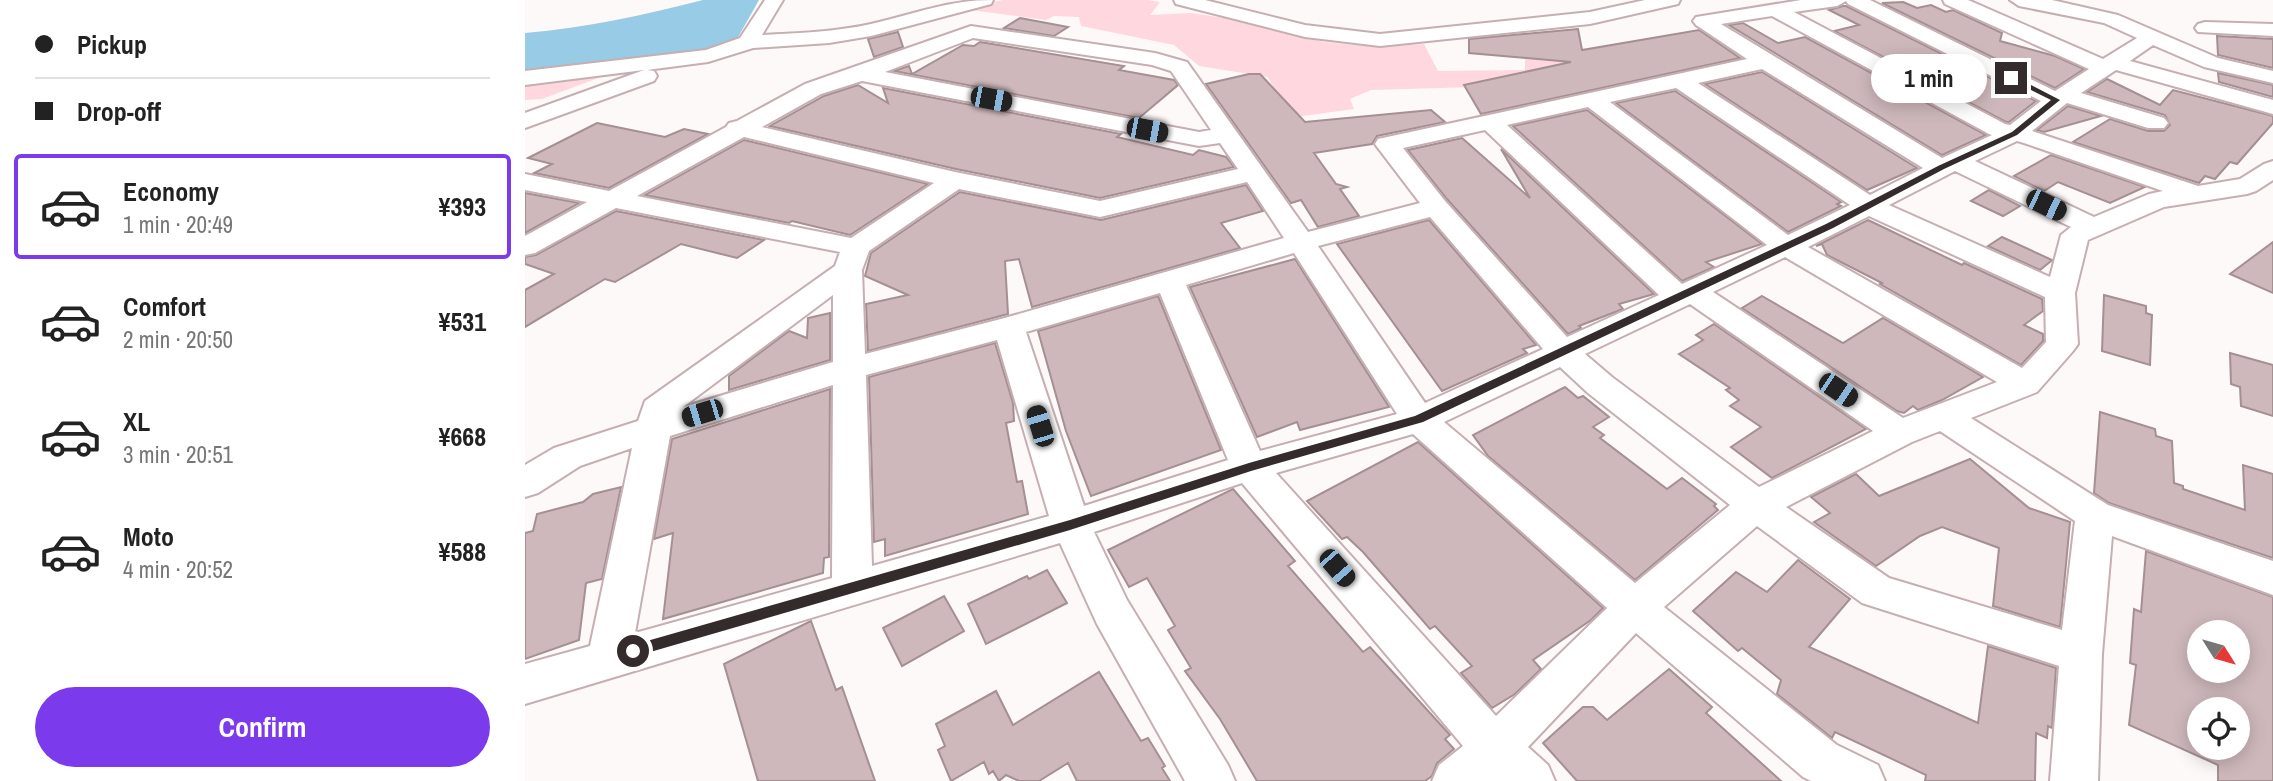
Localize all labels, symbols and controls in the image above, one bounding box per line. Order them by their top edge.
text: Pickup [77,27,147,62]
callout: 1 min [1871,54,1987,102]
route end [1995,62,2027,94]
text: 1 min [1904,63,1954,94]
car [969,85,1014,113]
text: Drop-off [77,94,161,129]
car [1125,116,1170,144]
text: Economy [123,174,219,209]
icon: car [39,175,102,238]
car [2023,186,2070,224]
text: ¥393 [439,189,486,224]
text: 1 min · 20:49 [123,209,233,240]
text: Comfort [123,289,206,324]
icon: car [39,290,102,353]
text: ¥531 [439,304,486,339]
text: 2 min · 20:50 [123,324,233,355]
car [1815,370,1862,410]
car [679,397,726,429]
car [1024,403,1057,449]
text: XL [123,404,150,439]
icon: car [39,405,102,468]
text: ¥668 [439,419,486,454]
text: 3 min · 20:51 [123,439,233,470]
text: Moto [123,519,174,554]
icon: car [39,520,102,583]
text: ¥588 [439,534,486,569]
car [1316,545,1359,591]
text: 4 min · 20:52 [123,554,233,585]
north arrow [2187,620,2251,682]
map controls [2187,620,2250,760]
route start [617,635,649,667]
button: Confirm [35,687,490,767]
button: locate [2187,697,2250,760]

